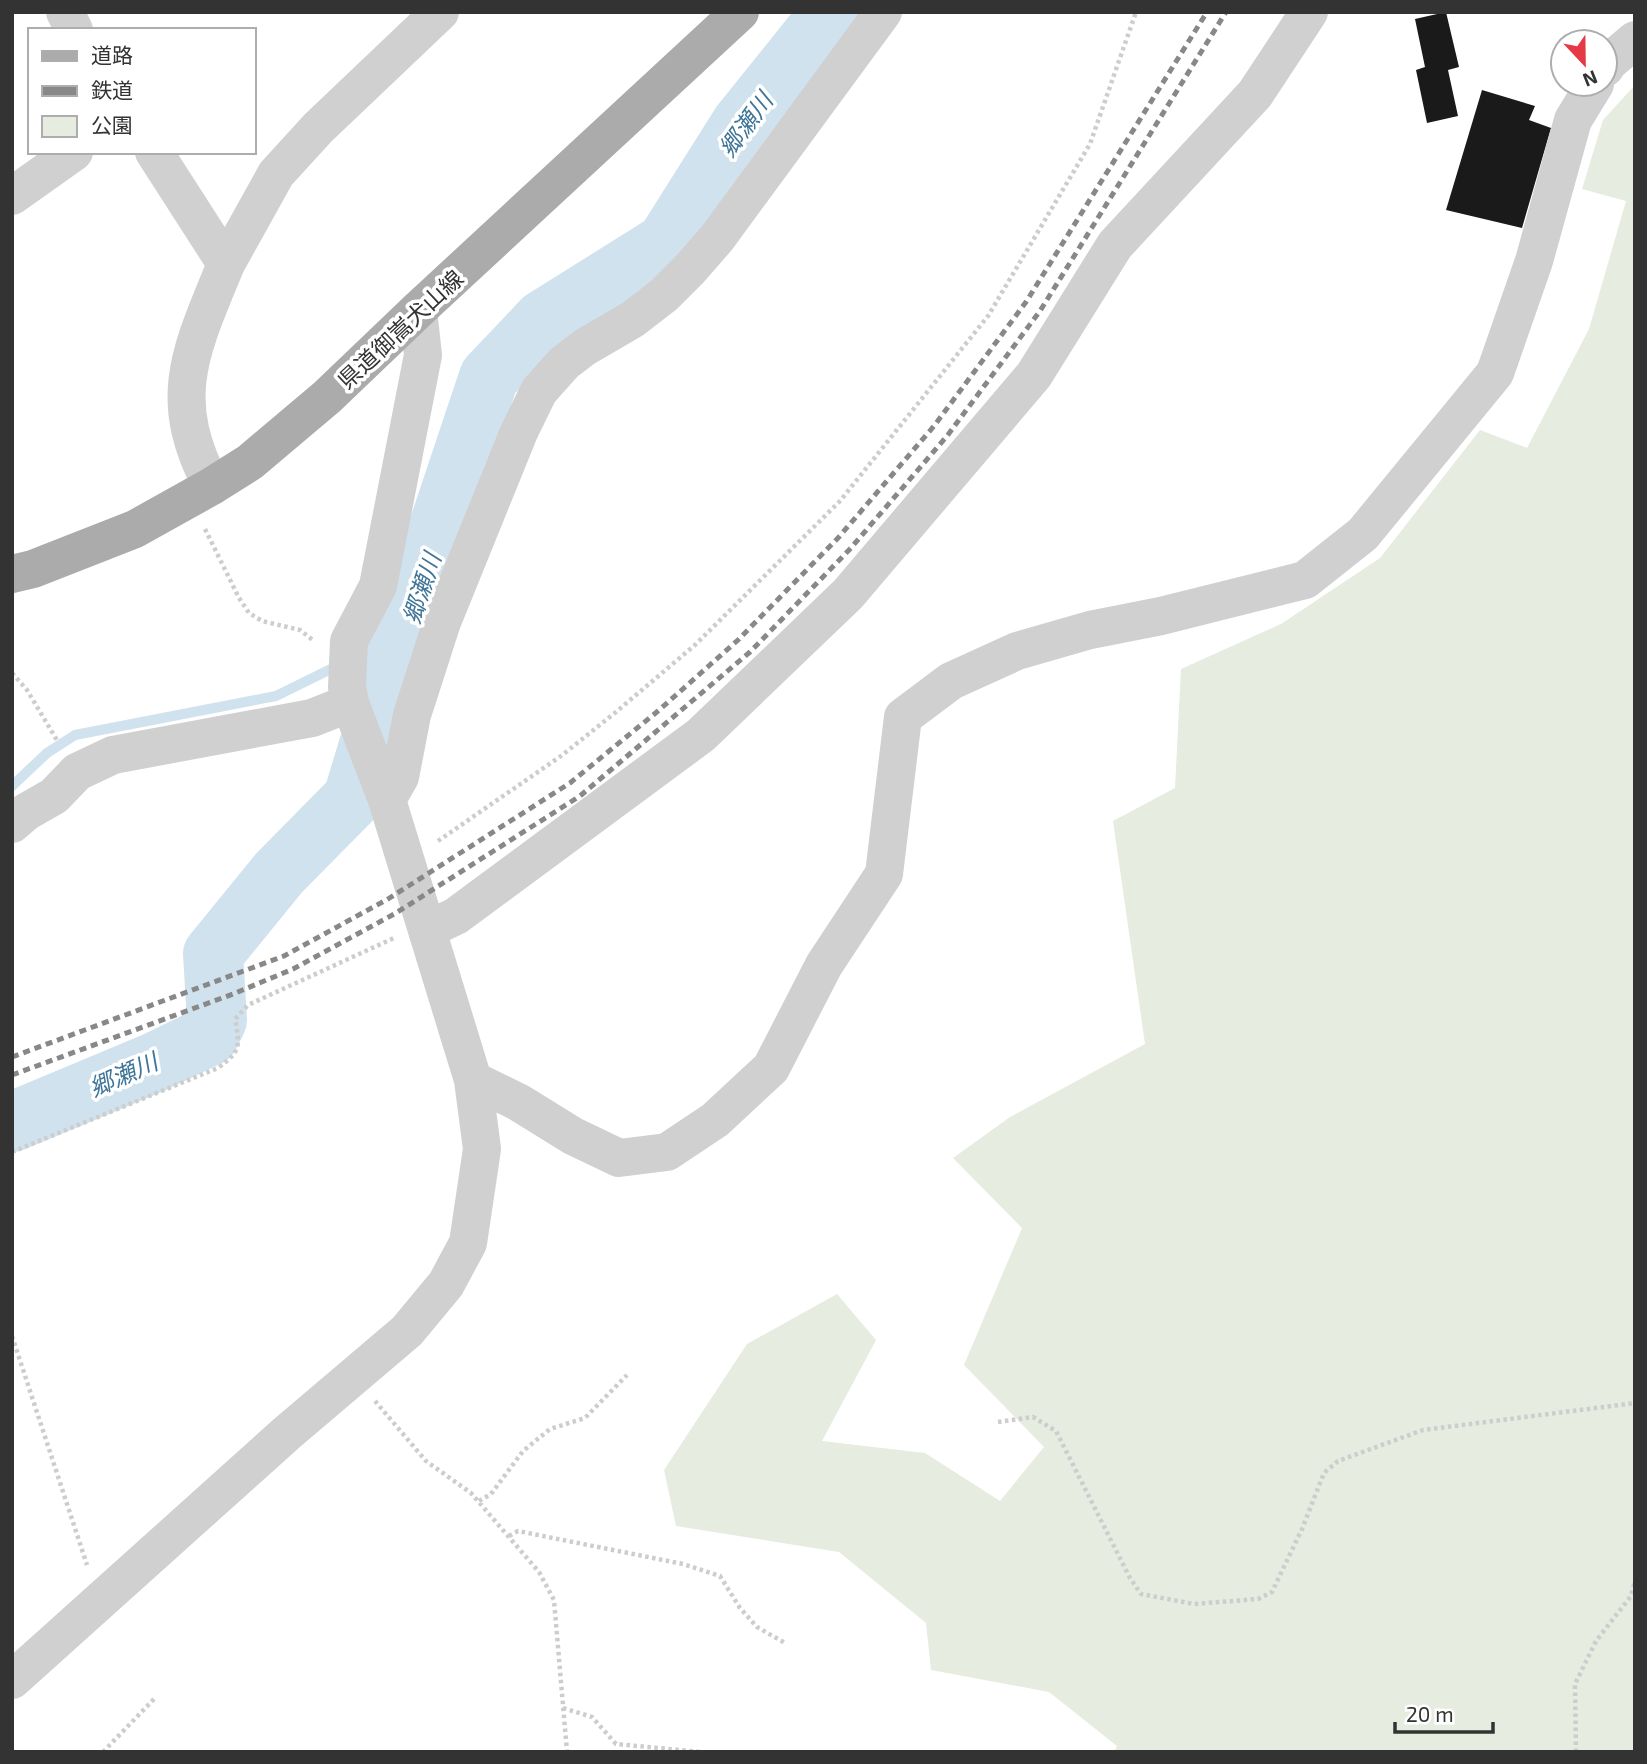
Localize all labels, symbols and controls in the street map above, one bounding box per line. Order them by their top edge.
legend [28,28,256,154]
north arrow [1549,28,1619,98]
text: 道路 [91,42,133,67]
text: N [1580,66,1601,92]
text: 鉄道 [91,77,133,102]
water label: 郷瀬川 [712,84,780,162]
text: 公園 [91,112,133,137]
street label: 県道御嵩犬山線 [332,264,468,394]
water label: 郷瀬川 [396,546,447,627]
water label: 郷瀬川 [84,1045,165,1102]
scale bar [1395,1690,1493,1734]
text: 20 m [1406,1701,1454,1726]

